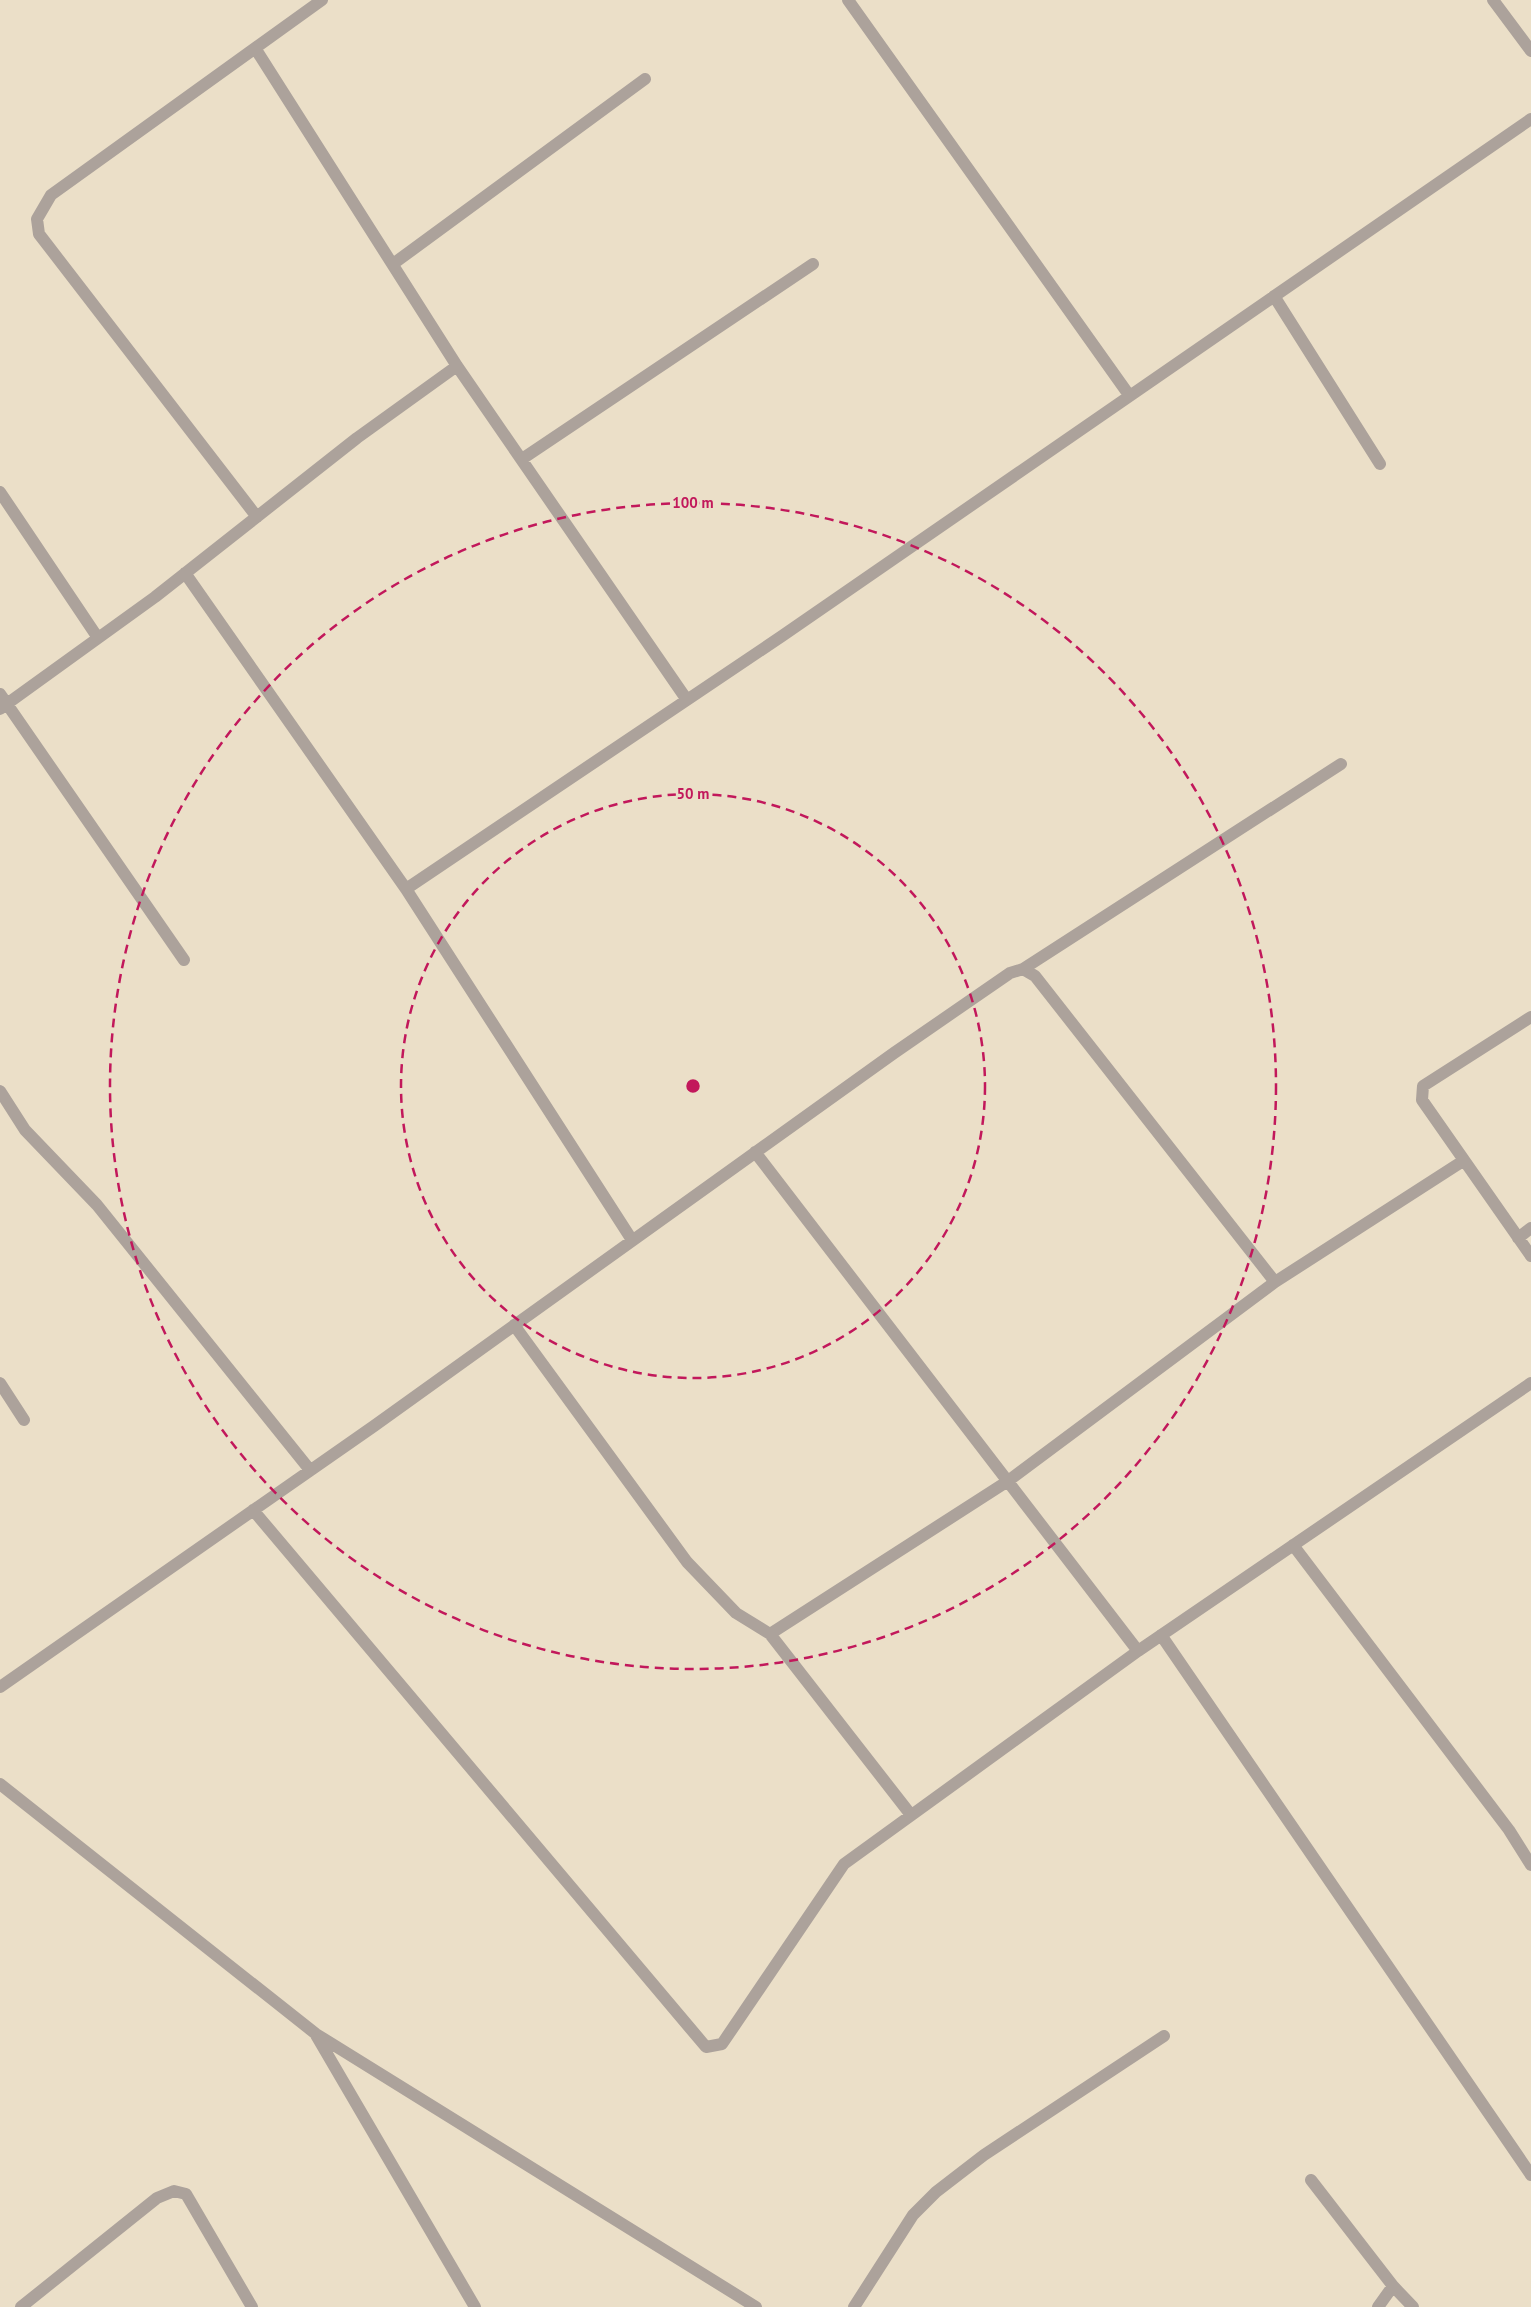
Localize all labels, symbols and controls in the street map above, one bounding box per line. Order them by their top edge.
text: 100 m [672,493,714,512]
text: 50 m [677,784,709,803]
centre of rings [684,1077,702,1095]

